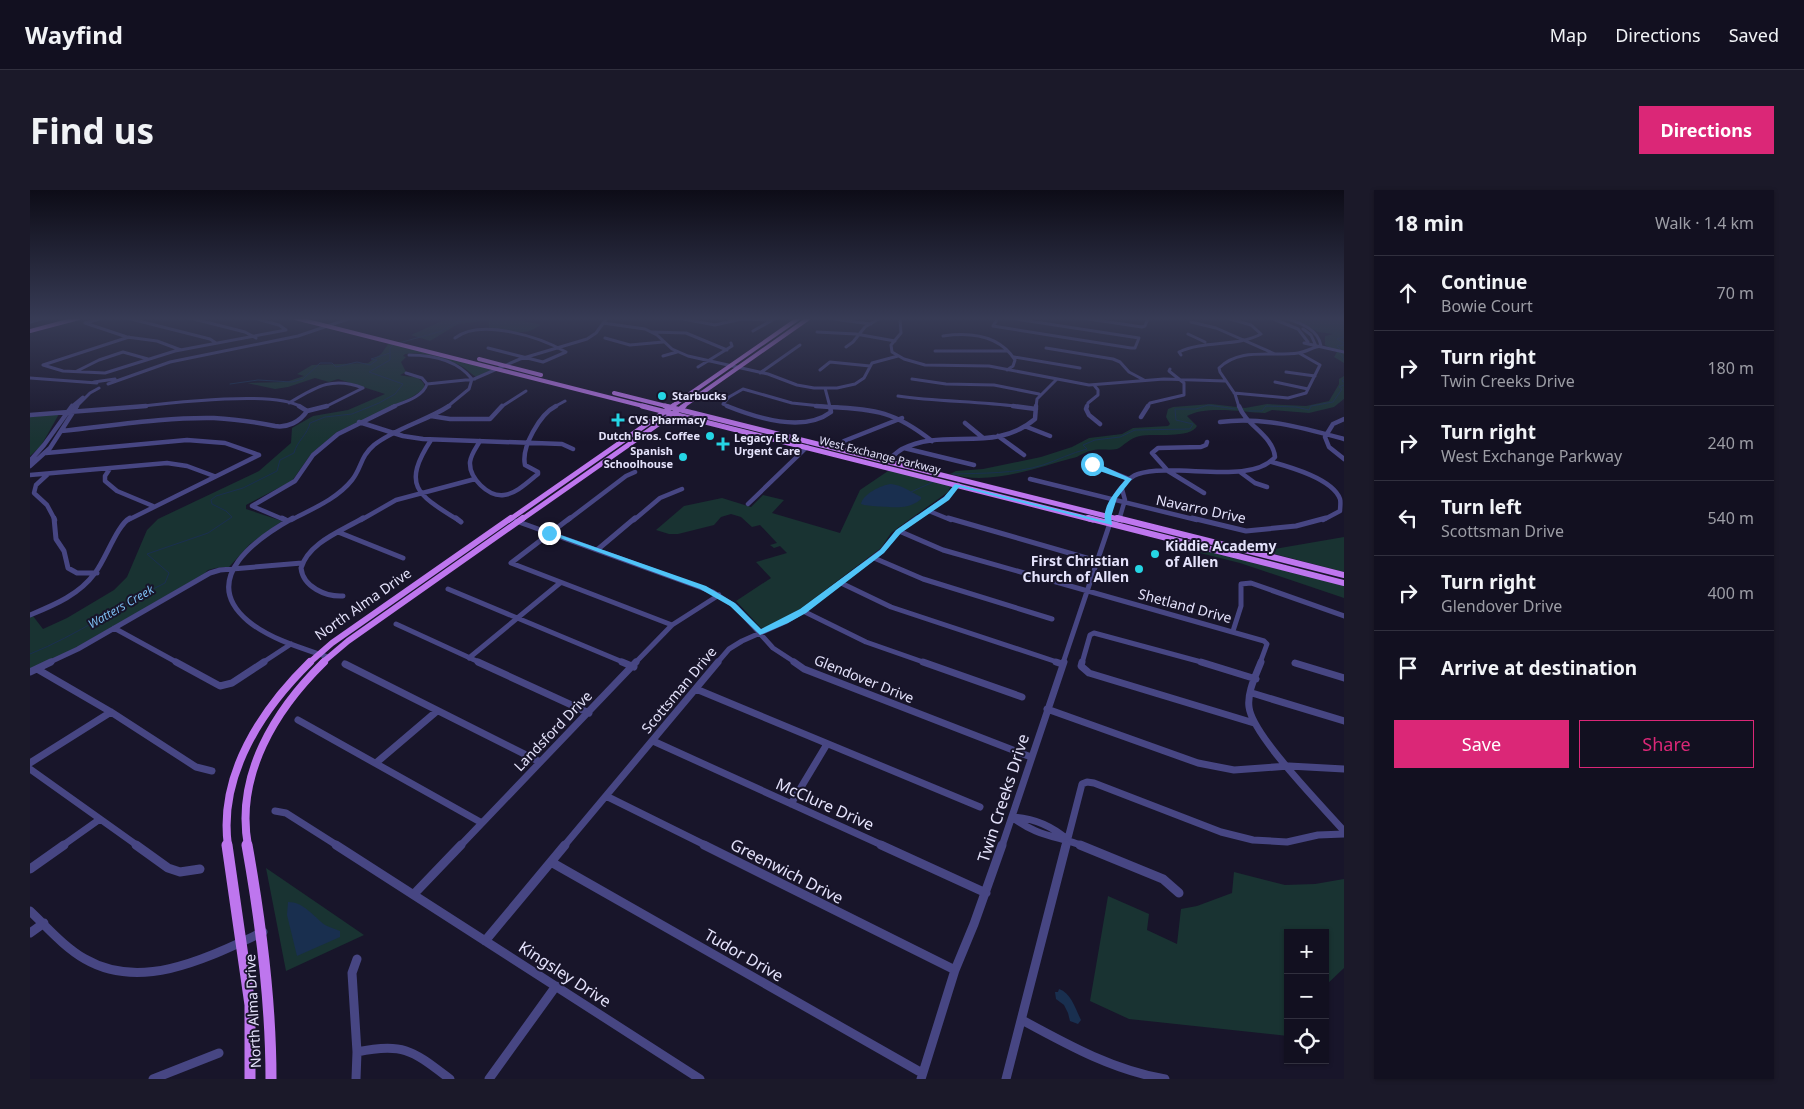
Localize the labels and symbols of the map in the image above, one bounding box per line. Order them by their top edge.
place label: Starbucks [672,388,727,403]
marker: Starbucks [656,390,668,402]
place label: CVS Pharmacy [628,412,707,427]
marker: CVS Pharmacy [612,414,624,426]
place label: Dutch Bros. Coffee [598,428,700,443]
marker: Dutch Bros. Coffee [704,430,716,442]
place label: Legacy ER & Urgent Care [734,430,801,458]
street label: West Exchange Parkway [818,432,943,477]
marker: Legacy ER & Urgent Care [716,437,730,451]
place label: Spanish Schoolhouse [604,443,673,471]
marker: Spanish Schoolhouse [677,451,689,463]
route start [1081,453,1104,476]
street label: Navarro Drive [1154,490,1248,527]
route end [538,522,561,545]
place label: Kiddie Academy of Allen [1165,536,1277,571]
marker: Kiddie Academy of Allen [1149,548,1161,560]
place label: First Christian Church of Allen [1023,551,1129,586]
street label: North Alma Drive [311,563,415,644]
marker: First Christian Church of Allen [1133,563,1145,575]
water label: Watters Creek [85,580,158,632]
street label: Shetland Drive [1136,584,1234,627]
street label: Scottsman Drive [637,642,721,737]
street label: Glendover Drive [811,650,917,707]
street label: Landsford Drive [509,686,596,775]
street label: Twin Creeks Drive [972,731,1034,865]
street label: McClure Drive [772,773,878,835]
street label: Greenwich Drive [727,833,847,909]
street label: Tudor Drive [700,924,788,986]
street label: Kingsley Drive [514,936,616,1012]
street label: North Alma Drive [240,954,265,1068]

